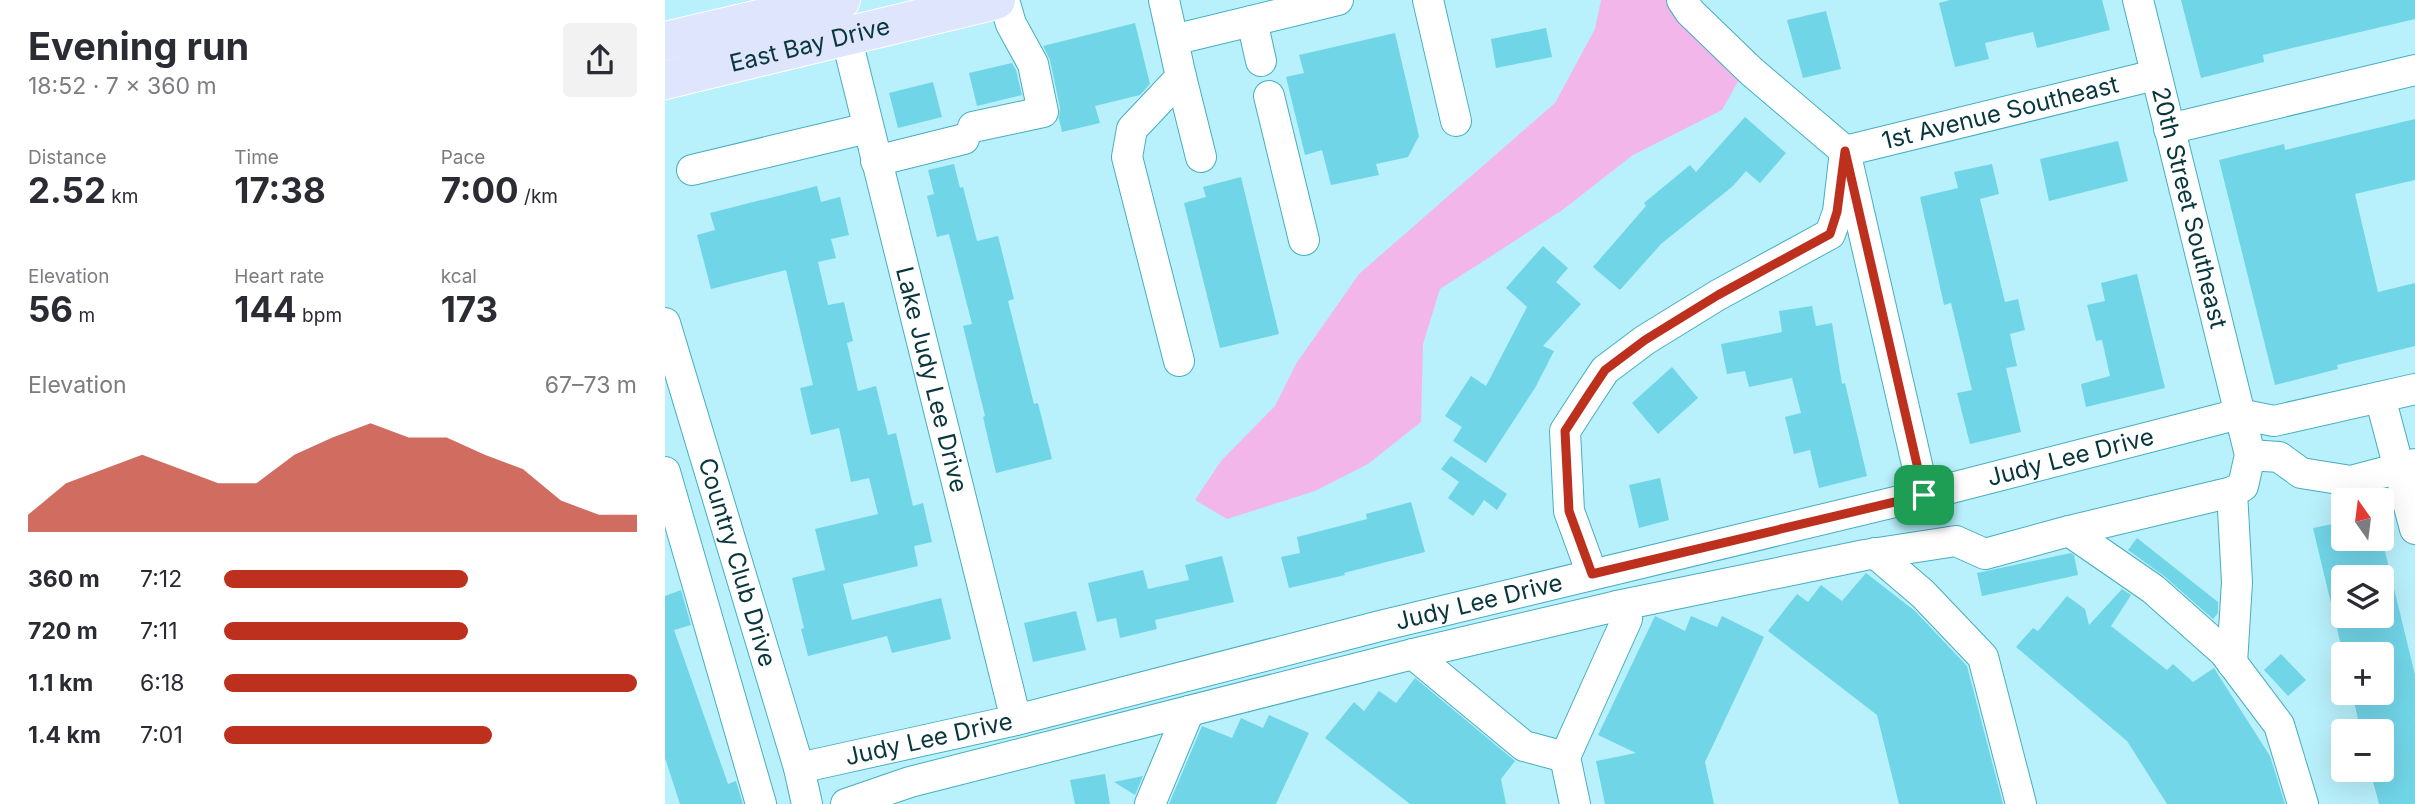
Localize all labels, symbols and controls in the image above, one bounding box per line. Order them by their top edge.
street label: East Bay Drive [727,11,893,78]
text: Evening run [28,23,249,69]
button: share [563,23,637,97]
street label: 1st Avenue Southeast [1879,69,2121,155]
text: 18:52 · 7 × 360 m [28,72,217,100]
street label: 20th Street Southeast [2146,84,2233,332]
text: Distance [28,146,106,169]
text: Time [234,146,279,169]
text: Pace [441,146,485,169]
text: 2.52 [28,169,106,211]
text: 17:38 [234,169,326,211]
text: 7:00 [441,169,519,211]
text: km [106,185,138,208]
text: /km [519,185,558,208]
street label: Lake Judy Lee Drive [890,264,974,495]
text: Elevation [28,265,109,288]
text: Heart rate [234,265,324,288]
text: kcal [441,265,477,288]
text: 56 [28,288,73,330]
text: 144 [234,288,297,330]
text: 173 [441,288,498,330]
text: m [73,304,95,327]
text: bpm [297,304,342,327]
text: Elevation [28,371,127,399]
text: 67–73 m [545,371,637,399]
street label: Judy Lee Drive [1984,422,2157,492]
street label: Country Club Drive [692,454,783,670]
pin [1894,465,1954,525]
icon: arrive [1905,476,1943,514]
north arrow [2331,488,2394,551]
map controls [2331,488,2394,782]
text: 360 m [28,565,100,593]
text: 7:12 [140,565,182,593]
button: layers [2331,565,2394,628]
street label: Judy Lee Drive [1392,568,1565,636]
text: 720 m [28,617,98,645]
text: 7:11 [140,617,178,645]
button: + [2331,642,2394,705]
text: 1.1 km [28,669,93,697]
text: 6:18 [140,669,184,697]
street label: Judy Lee Drive [842,706,1015,771]
button: − [2331,719,2394,782]
text: 1.4 km [28,721,101,749]
text: 7:01 [140,721,183,749]

